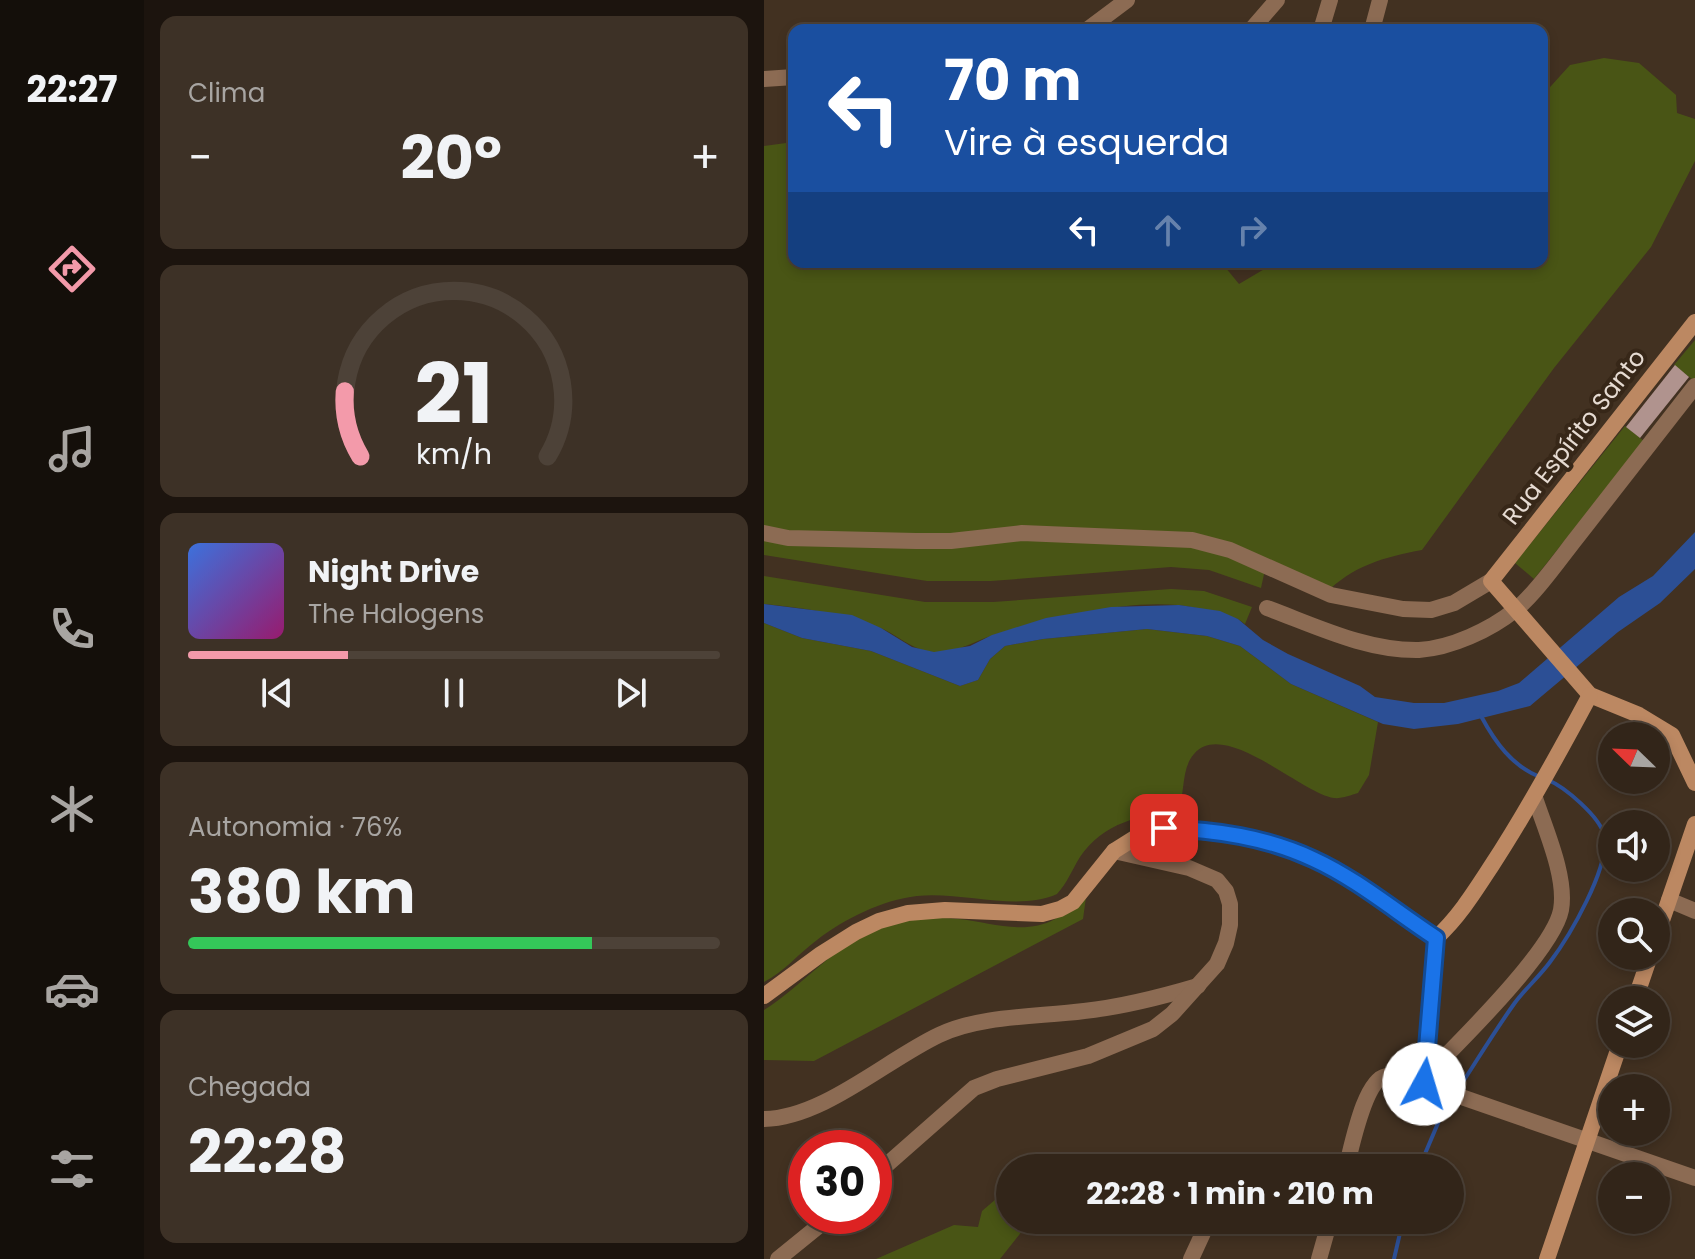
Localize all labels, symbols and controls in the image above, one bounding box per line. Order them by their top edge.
text: 70 m [944,41,1082,120]
icon: left [812,56,916,160]
text: 22:27 [26,64,118,115]
text: Clima [188,75,265,111]
text: 20° [401,116,502,200]
text: Vire à esquerda [944,117,1229,168]
text: − [188,127,212,188]
text: + [690,127,720,188]
icon: left [1062,208,1106,252]
icon: ahead [1146,208,1190,252]
icon: right [1230,208,1274,252]
icon: directions [44,241,100,297]
text: 21 [415,335,493,451]
street label: Rua Espírito Santo [1495,342,1653,531]
icon: music [44,421,100,477]
text: km/h [416,434,492,474]
text: Night Drive [308,550,479,593]
text: The Halogens [308,596,484,632]
icon: phone [44,601,100,657]
icon: previous [255,671,299,715]
icon: pause [432,671,476,715]
icon: next [609,671,653,715]
north arrow [1598,722,1670,794]
map controls [1598,722,1670,1234]
icon: climate [44,781,100,837]
pin [1130,794,1198,862]
icon: arrive [1142,806,1186,850]
text: Autonomia · 76% [188,809,402,845]
button: sound [1598,810,1670,882]
text: 380 km [188,850,416,934]
button: search [1598,898,1670,970]
icon: car [44,961,100,1017]
button: layers [1598,986,1670,1058]
position arrow [1382,1042,1466,1126]
text: Chegada [188,1069,311,1105]
button: + [1598,1074,1670,1146]
text: 22:28 [188,1110,347,1194]
speed limit sign: 30 [788,1130,892,1234]
icon: filters [44,1141,100,1197]
button: − [1598,1162,1670,1234]
text: 22:28 · 1 min · 210 m [1086,1172,1374,1215]

